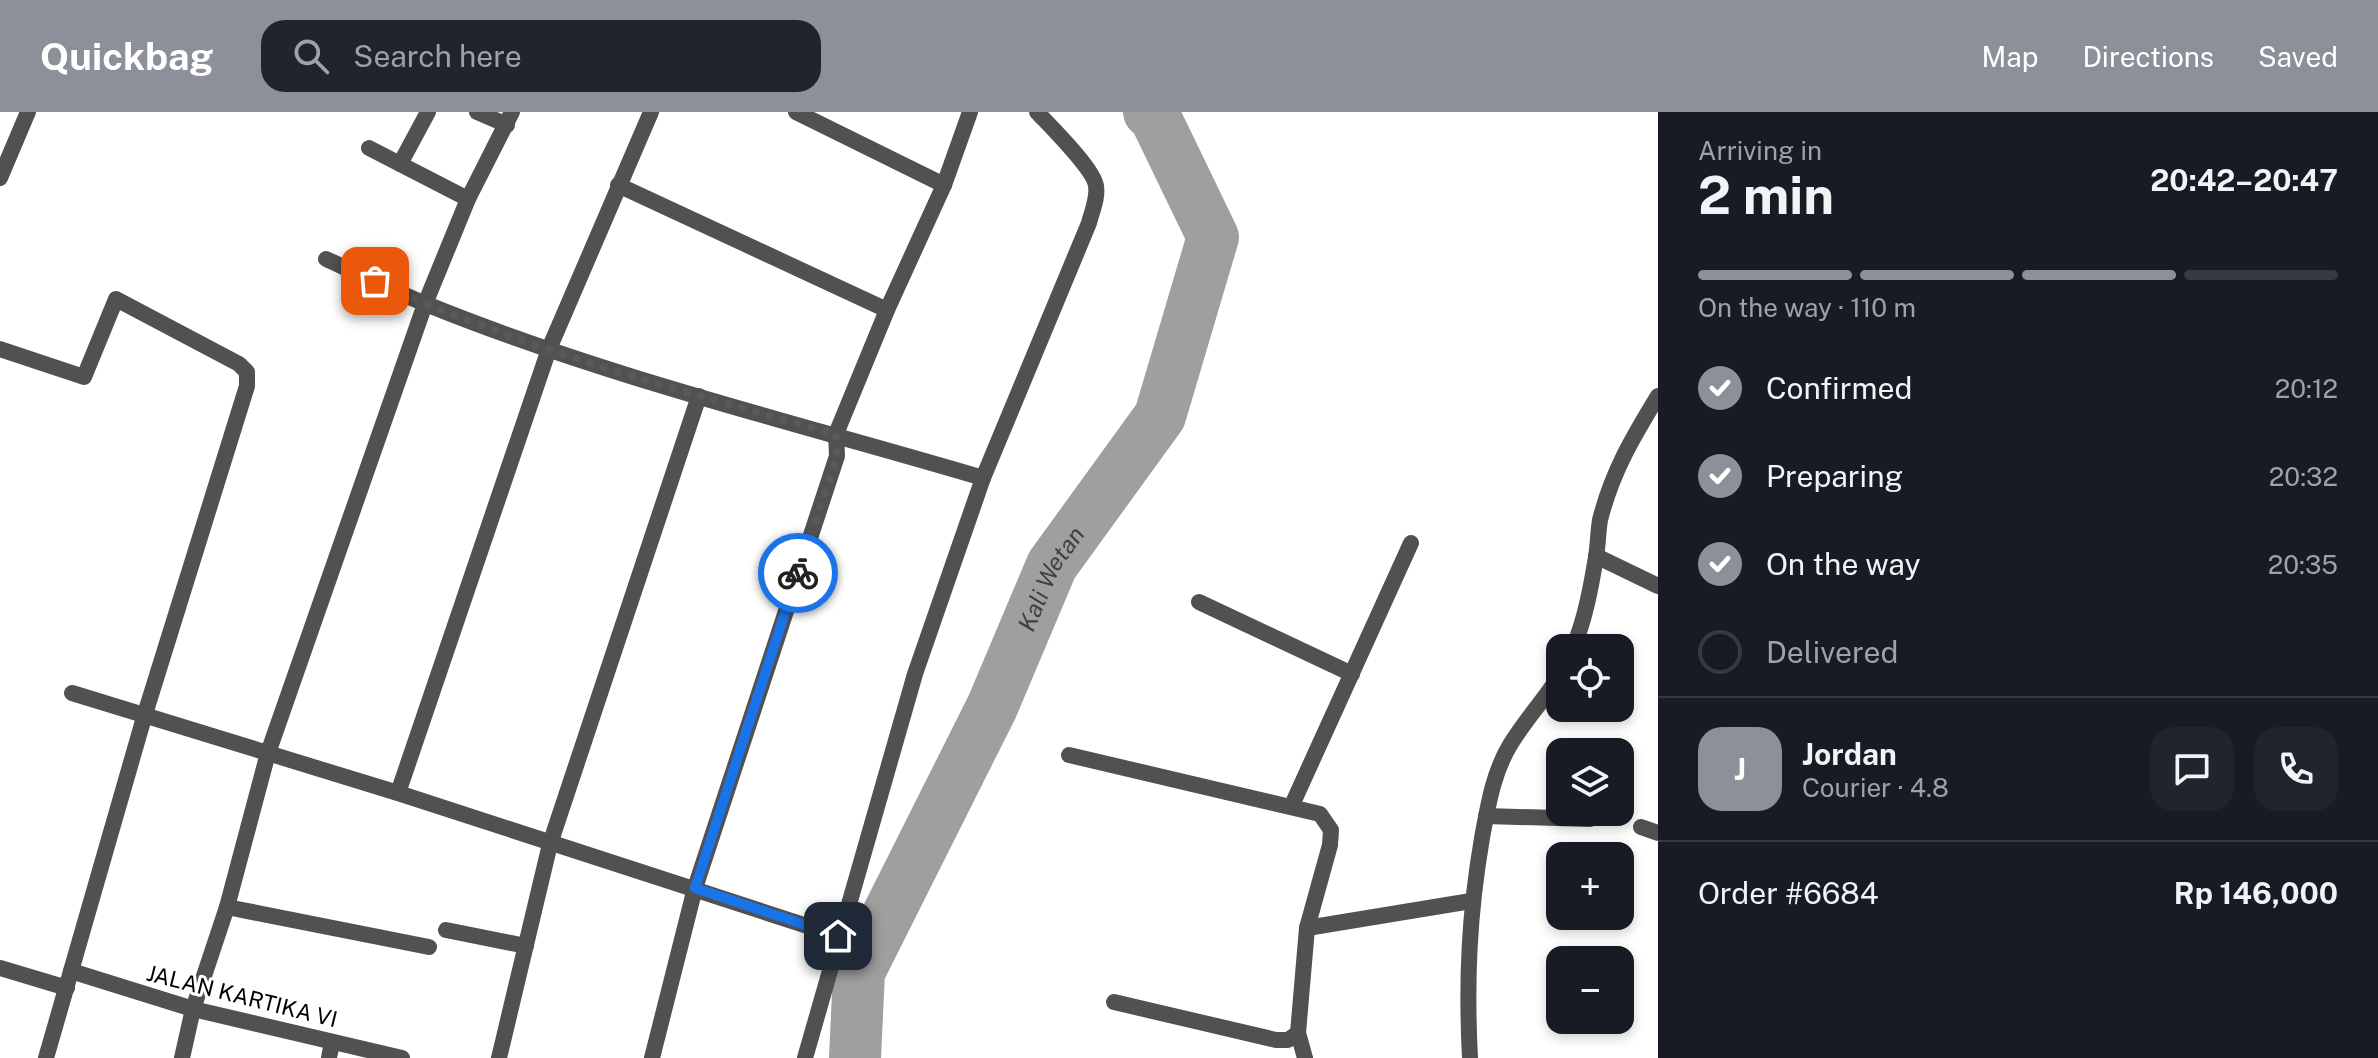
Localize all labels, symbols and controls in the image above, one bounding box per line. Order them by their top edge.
search box [261,20,821,92]
text: Quickbag [40,34,213,79]
icon: search [289,34,333,78]
text: Search here [353,38,522,74]
text: Map [1982,40,2038,73]
text: Directions [2082,40,2214,73]
text: Saved [2258,40,2338,73]
text: Arriving in [1698,135,1822,166]
text: 20:42–20:47 [2150,162,2338,198]
text: 2 min [1698,165,1834,226]
pin [341,247,409,315]
icon: bag [353,259,397,303]
text: On the way · 110 m [1698,292,1916,323]
icon: check [1698,366,1742,410]
text: Confirmed [1766,370,1912,406]
text: 20:12 [2275,373,2338,404]
icon: check [1698,454,1742,498]
text: Preparing [1766,458,1903,494]
text: 20:32 [2269,461,2338,492]
water label: Kali Wetan [1012,521,1090,635]
courier [758,533,838,613]
icon: check [1698,542,1742,586]
text: On the way [1766,546,1920,582]
text: 20:35 [2268,549,2338,580]
icon: bike [776,551,820,595]
map controls [1546,634,1634,1034]
button: locate [1546,634,1634,722]
text: Delivered [1766,634,1898,670]
button: chat [2150,727,2234,811]
button: phone [2254,727,2338,811]
text: Jordan [1802,736,1897,772]
button: layers [1546,738,1634,826]
text: J [1734,751,1746,787]
text: Courier · 4.8 [1802,772,1949,803]
button: + [1546,842,1634,930]
text: Order #6684 [1698,875,1879,911]
text: Rp 146,000 [2174,875,2338,911]
pin [804,902,872,970]
icon: home [816,914,860,958]
button: − [1546,946,1634,1034]
street label: JALAN KARTIKA VI [144,960,340,1032]

